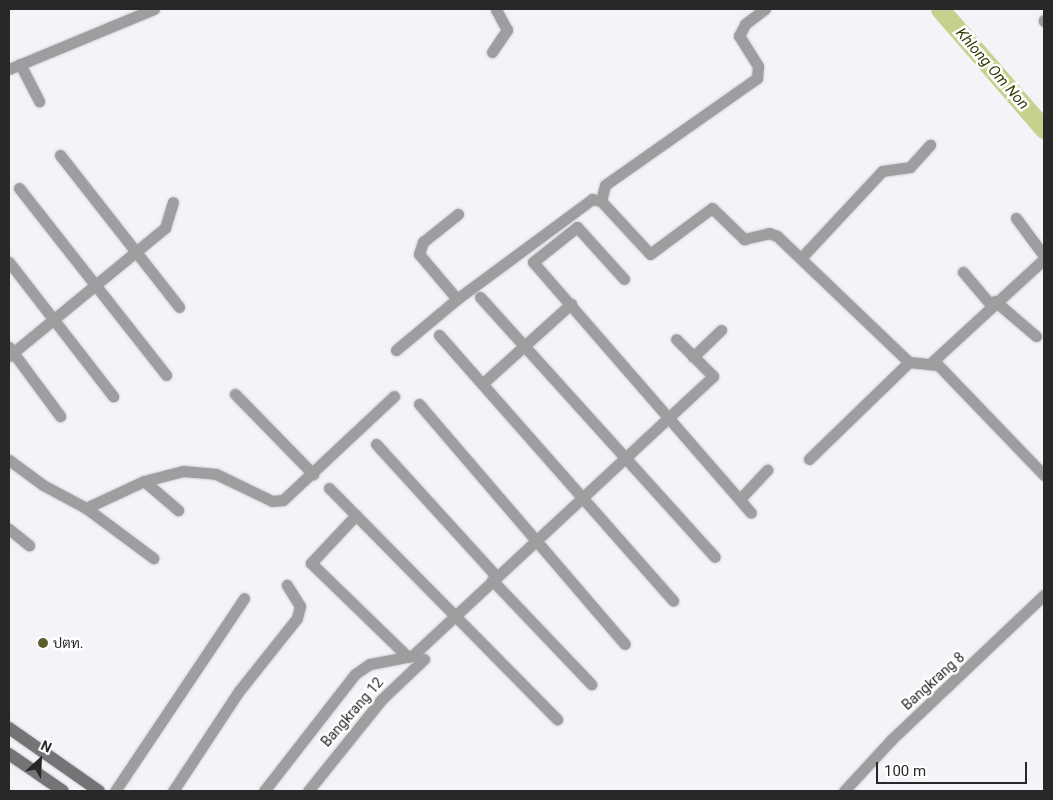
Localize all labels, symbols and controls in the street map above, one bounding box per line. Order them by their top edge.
water label: Khlong Om Non [952,25,1032,113]
place label: ปตท. [53,635,84,651]
marker: ปตท. [37,637,49,649]
street label: Bangkrang 8 [898,649,968,713]
street label: Bangkrang 12 [317,674,387,750]
north arrow [15,735,65,785]
text: N [38,737,54,756]
scale bar [878,752,1029,784]
text: 100 m [884,762,926,780]

